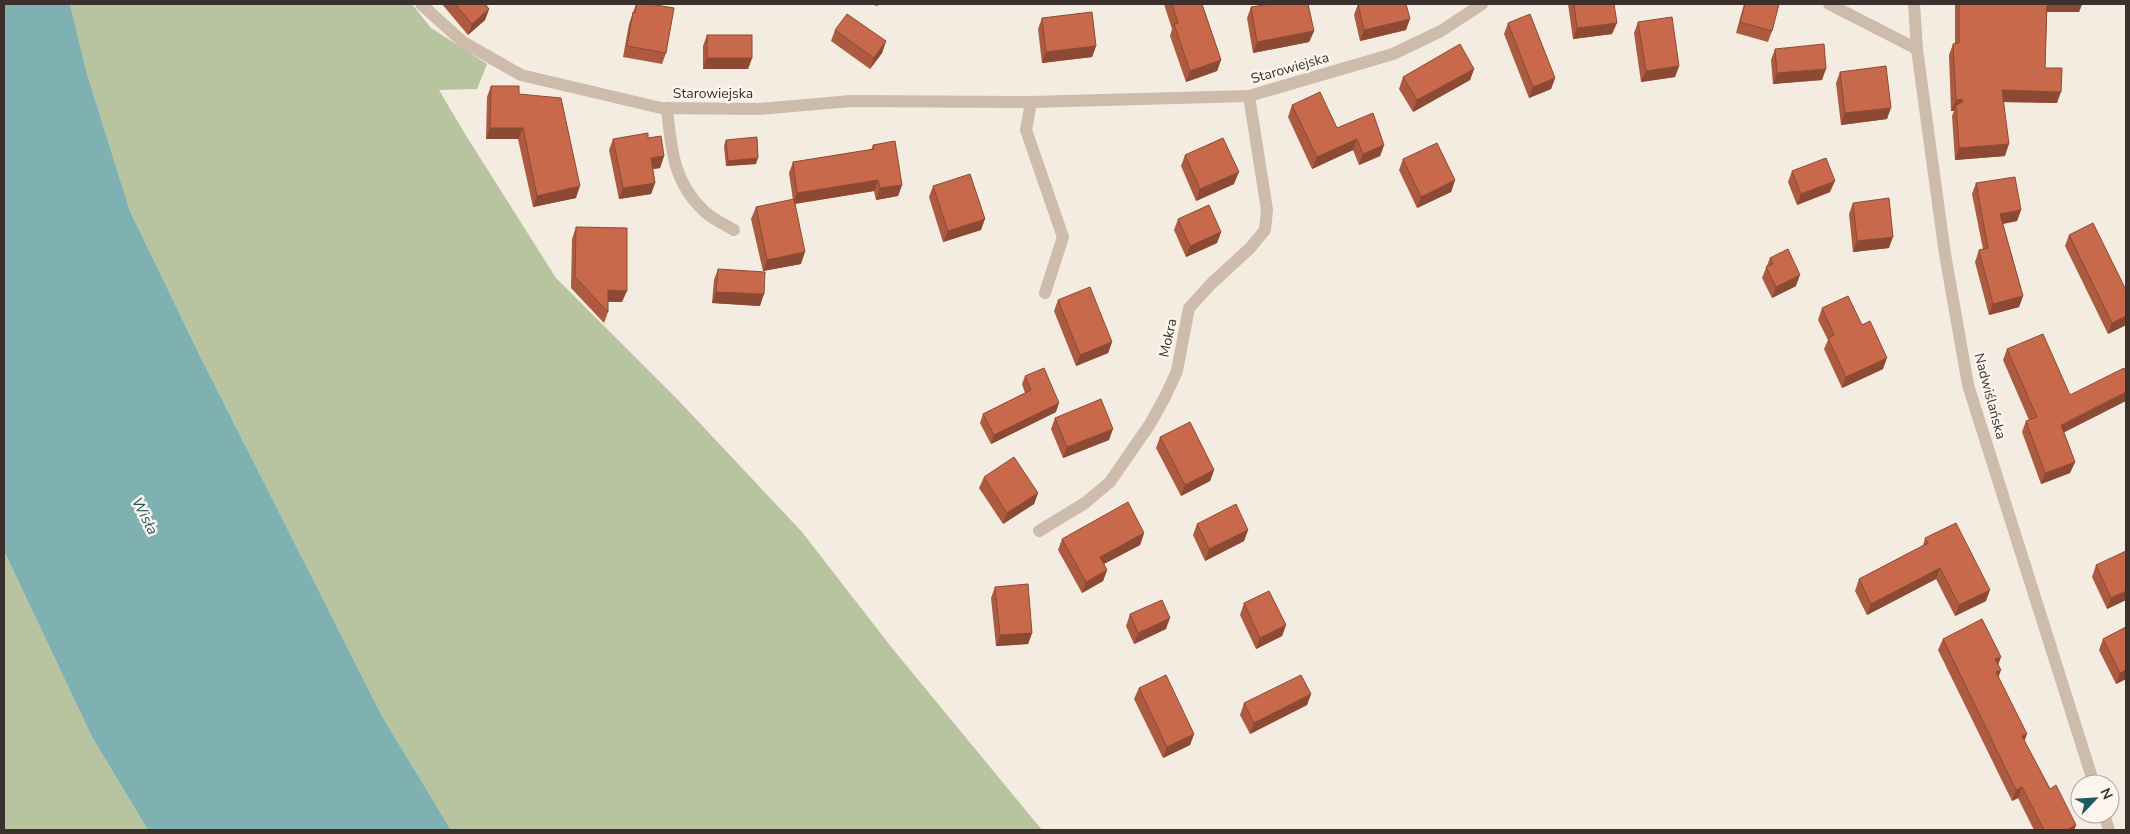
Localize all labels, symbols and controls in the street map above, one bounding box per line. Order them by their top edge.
street label: Starowiejska [1249,48,1331,88]
street label: Starowiejska [673,84,753,103]
street label: Mokra [1155,317,1181,359]
street label: Nadwiślańska [1969,351,2011,441]
water label: Wisła [127,494,163,538]
north arrow [2070,774,2120,824]
text: N [2096,785,2117,802]

